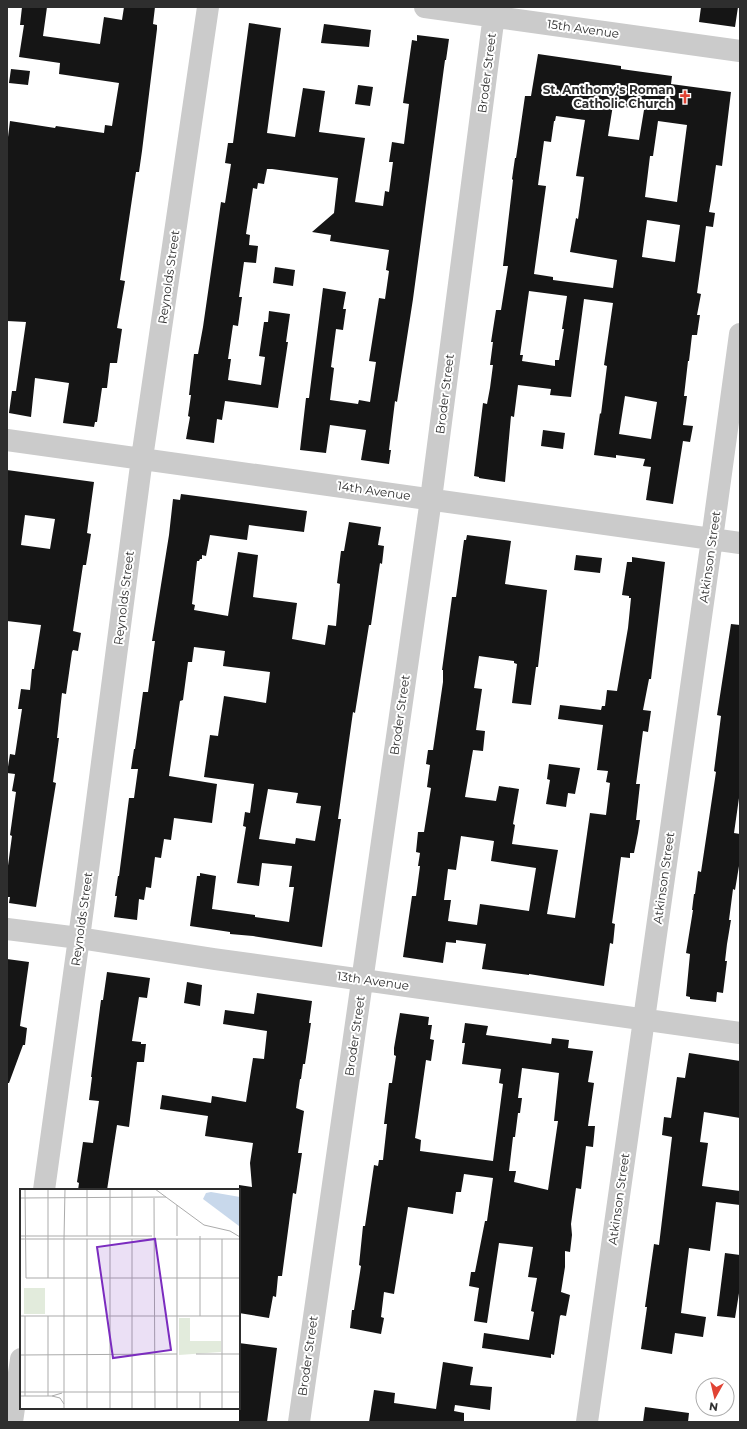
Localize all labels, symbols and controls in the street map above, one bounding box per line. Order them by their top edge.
street label: 15th Avenue [546,16,620,41]
street label: Broder Street [474,32,499,114]
place label: St. Anthony's Roman Catholic Church [543,82,674,111]
church icon: St. Anthony's Roman Catholic Church [677,89,693,105]
street label: Reynolds Street [154,229,183,325]
street label: Broder Street [432,353,457,435]
street label: 14th Avenue [337,478,412,503]
street label: Atkinson Street [696,510,723,604]
street label: Reynolds Street [110,550,137,646]
street label: Broder Street [386,674,413,756]
street label: Atkinson Street [650,831,677,925]
street label: Reynolds Street [67,871,96,967]
street label: 13th Avenue [336,968,410,993]
street label: Broder Street [341,995,368,1077]
street label: Atkinson Street [605,1152,632,1246]
inset map [20,1189,240,1409]
street label: Broder Street [294,1315,321,1397]
north arrow [695,1377,735,1417]
text: N [708,1399,719,1414]

